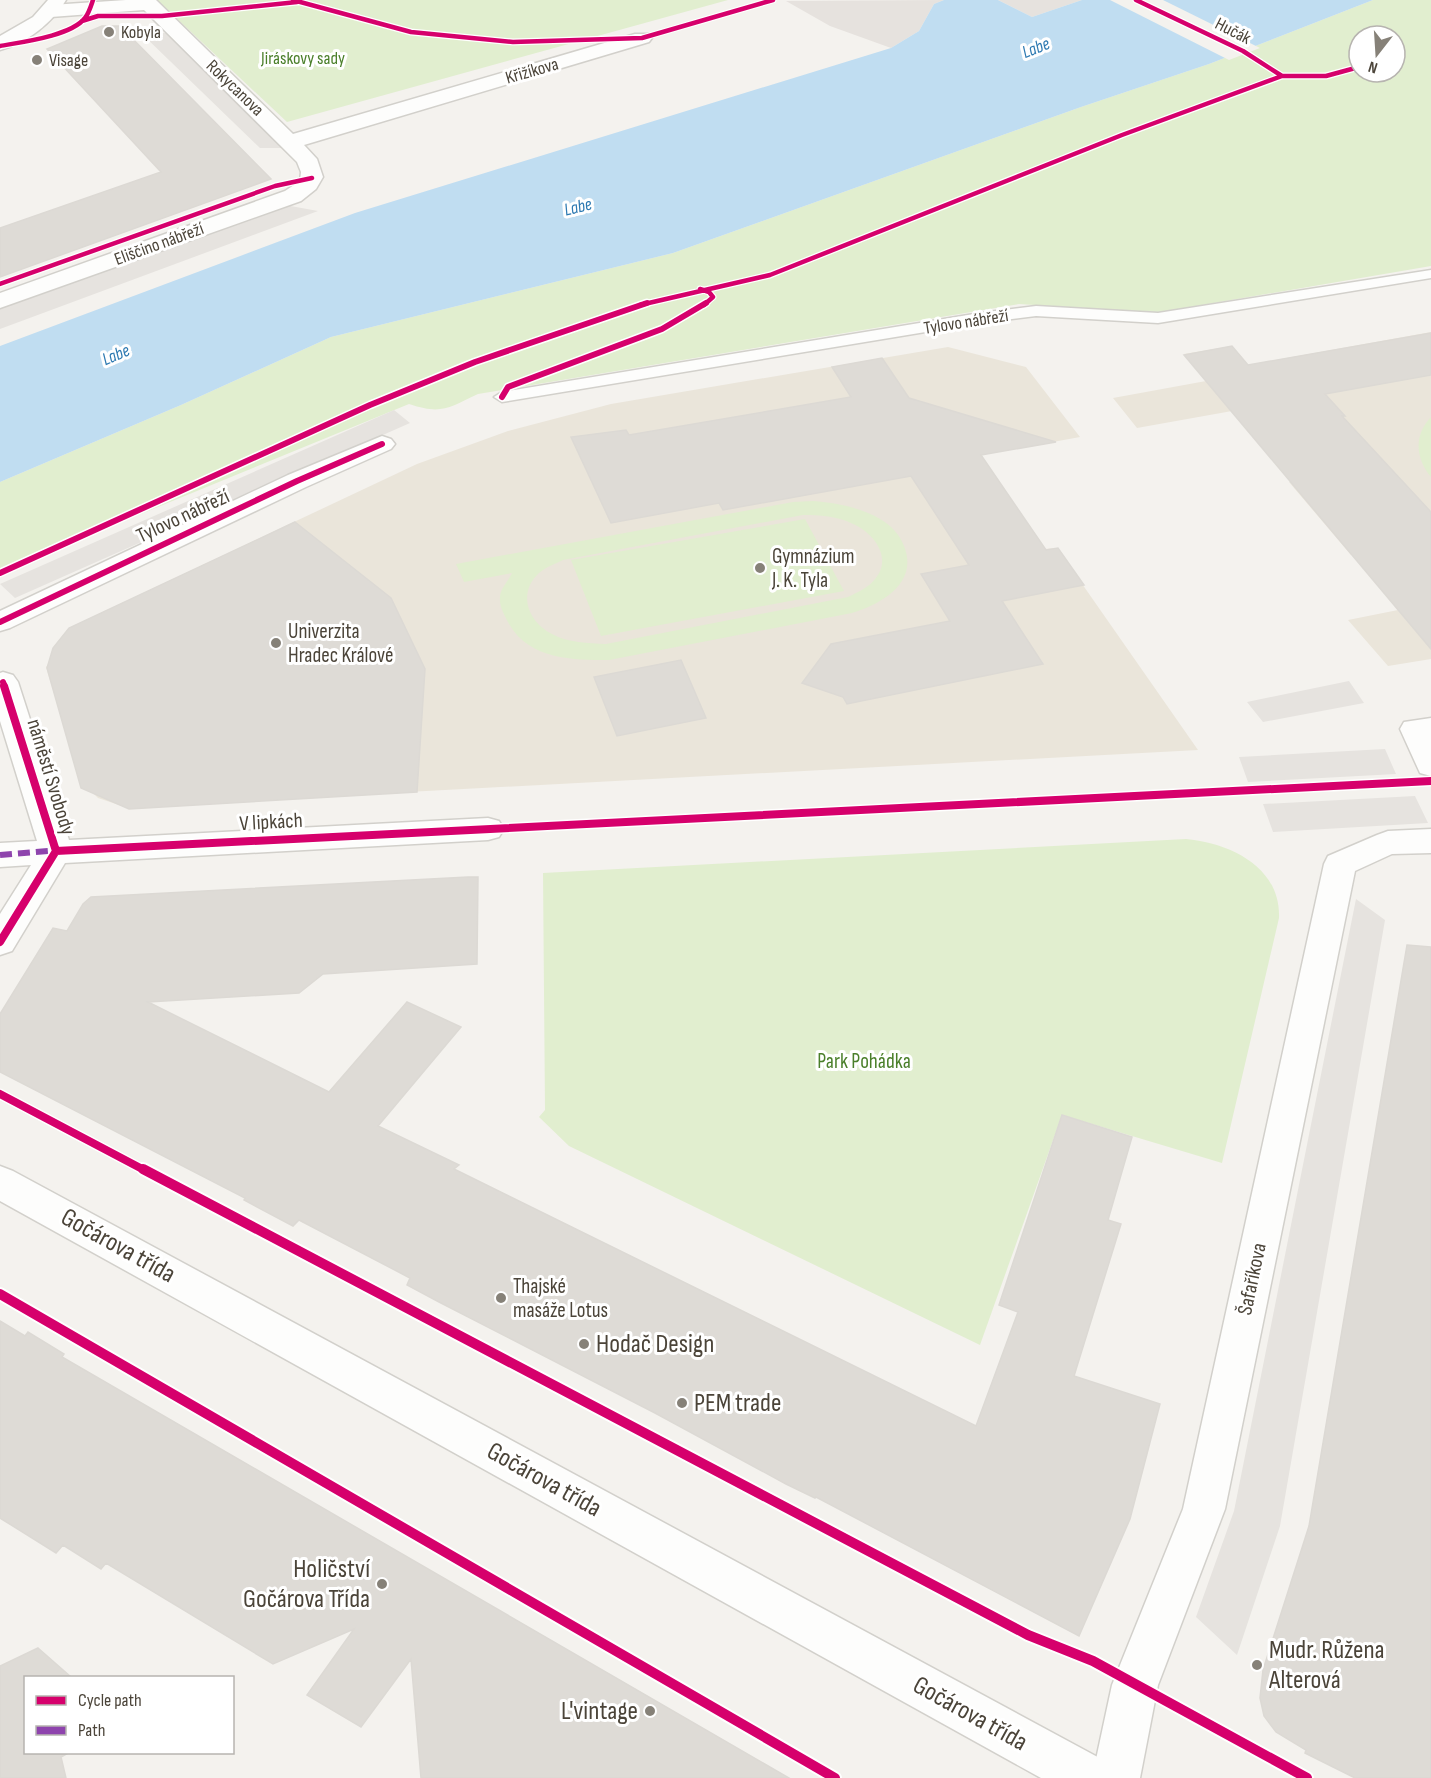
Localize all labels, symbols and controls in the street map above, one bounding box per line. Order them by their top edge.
street label: Hučák [1212,13,1255,49]
place label: Kobyla [121,22,161,43]
north arrow [1347,24,1407,84]
marker: Kobyla [102,25,116,39]
water label: Labe [1019,33,1053,63]
park label: Jiráskovy sady [260,48,345,69]
place label: Visage [49,50,88,71]
marker: Visage [30,53,44,67]
street label: Křižíkova [503,53,561,89]
street label: Rokycanova [202,56,268,121]
text: N [1366,57,1380,77]
water label: Labe [562,193,594,221]
street label: Eliščino nábřeží [111,218,207,270]
street label: Tylovo nábřeží [922,305,1010,339]
water label: Labe [99,340,133,370]
street label: Tylovo nábřeží [133,484,234,548]
place label: Gymnázium J. K. Tyla [771,544,855,593]
marker: Gymnázium J. K. Tyla [753,561,767,575]
place label: Univerzita Hradec Králové [288,619,393,668]
marker: Univerzita Hradec Králové [269,636,283,650]
street label: náměstí Svobody [21,716,81,838]
street label: V lipkách [239,808,303,836]
park label: Park Pohádka [817,1049,911,1074]
street label: Gočárova třída [55,1202,181,1290]
street label: Šafaříkova [1232,1241,1272,1317]
place label: Thajské masáže Lotus [513,1274,608,1323]
marker: Thajské masáže Lotus [494,1291,508,1305]
place label: Hodač Design [596,1329,714,1360]
marker: Hodač Design [577,1337,591,1351]
place label: PEM trade [694,1388,781,1419]
marker: PEM trade [675,1396,689,1410]
street label: Gočárova třída [481,1436,607,1524]
place label: Holičství Gočárova Třída [243,1554,370,1615]
marker: Holičství Gočárova Třída [375,1577,389,1591]
place label: Mudr. Růžena Alterová [1268,1635,1385,1696]
marker: Mudr. Růžena Alterová [1250,1658,1264,1672]
street label: Gočárova třída [907,1670,1033,1758]
legend [24,1676,234,1754]
text: Cycle path [78,1690,142,1711]
place label: L'vintage [561,1696,638,1727]
marker: L'vintage [643,1704,657,1718]
text: Path [78,1720,106,1741]

